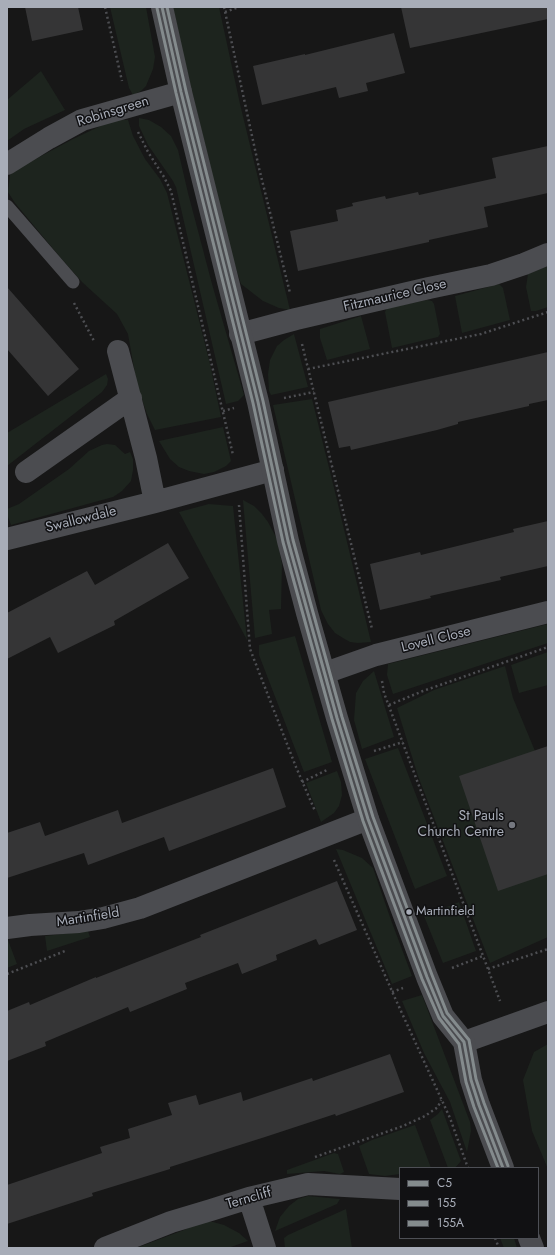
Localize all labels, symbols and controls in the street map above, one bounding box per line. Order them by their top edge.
street label: Robinsgreen [75,93,151,131]
street label: Fitzmaurice Close [342,276,448,316]
street label: Swallowdale [44,503,118,537]
street label: Lovell Close [400,623,472,657]
place label: St Pauls Church Centre [418,809,504,842]
marker: St Pauls Church Centre [507,820,517,830]
place label: Martinfield [416,904,475,920]
street label: Martinfield [55,905,121,931]
marker: Martinfield [404,907,414,917]
legend [399,1167,539,1239]
text: C5 [437,1174,452,1192]
street label: Terncliff [225,1185,273,1213]
text: 155 [437,1194,456,1212]
text: 155A [437,1214,464,1232]

